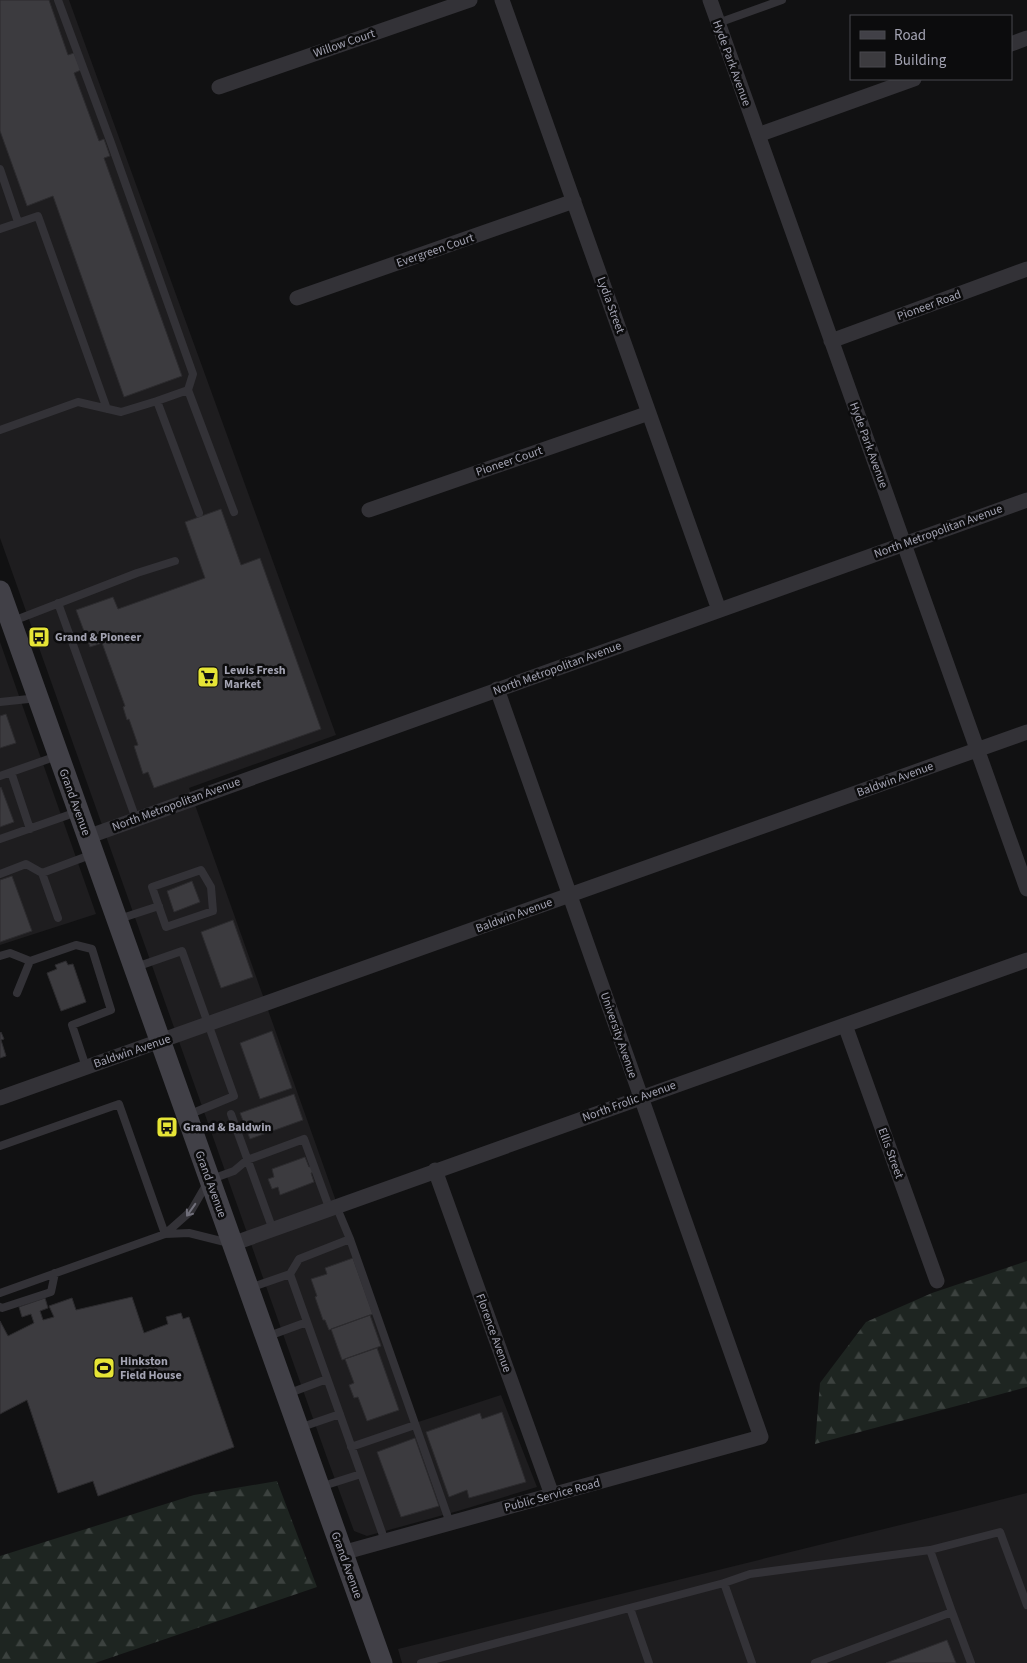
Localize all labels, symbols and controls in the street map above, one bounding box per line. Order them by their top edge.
legend [850,15,1012,80]
street label: Hyde Park Avenue [708,18,755,109]
street label: Willow Court [311,25,377,62]
text: Road [894,25,926,46]
text: Building [894,50,947,71]
street label: Evergreen Court [394,229,476,272]
street label: Lydia Street [592,274,629,336]
street label: Pioneer Road [895,286,964,325]
street label: Hyde Park Avenue [845,400,892,491]
street label: Pioneer Court [474,442,545,481]
street label: North Metropolitan Avenue [872,500,1005,563]
bus stop icon: Grand & Pioneer [27,625,51,649]
place label: Grand & Pioneer [55,629,141,646]
street label: North Metropolitan Avenue [491,637,624,700]
place label: Lewis Fresh Market [224,662,286,693]
supermarket icon: Lewis Fresh Market [196,665,220,689]
street label: Baldwin Avenue [855,758,936,801]
street label: Grand Avenue [55,766,94,838]
street label: North Metropolitan Avenue [110,773,243,836]
street label: Baldwin Avenue [474,894,555,937]
street label: University Avenue [596,990,641,1080]
street label: Baldwin Avenue [91,1030,173,1073]
street label: North Frolic Avenue [580,1077,678,1126]
bus stop icon: Grand & Baldwin [155,1115,179,1139]
place label: Grand & Baldwin [183,1119,271,1136]
street label: Ellis Street [873,1125,908,1181]
street label: Grand Avenue [191,1148,230,1220]
one-way arrow [186,1203,196,1217]
street label: Florence Avenue [471,1291,516,1375]
place label: Hinkston Field House [120,1353,182,1384]
sports icon: Hinkston Field House [92,1356,116,1380]
street label: Public Service Road [502,1475,602,1516]
street label: Grand Avenue [327,1529,366,1601]

